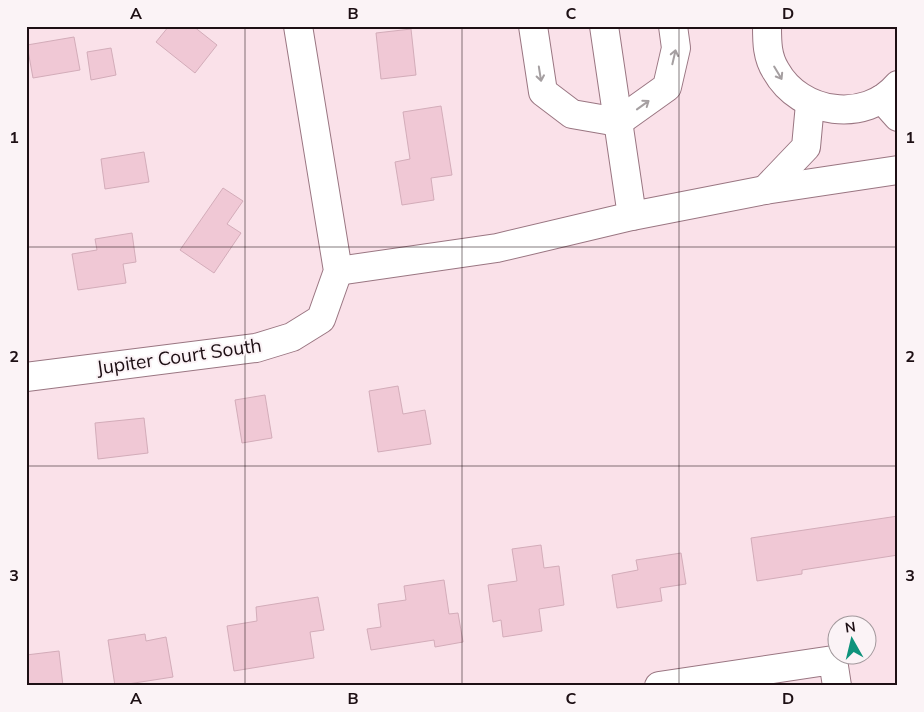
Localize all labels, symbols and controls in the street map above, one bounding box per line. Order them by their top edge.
text: A [130,3,142,23]
text: B [347,3,359,23]
text: C [566,3,577,23]
text: D [782,3,794,23]
one-way arrow [670,49,679,65]
one-way arrow [773,65,783,79]
one-way arrow [535,66,545,82]
one-way arrow [635,100,649,110]
text: 1 [9,127,19,147]
text: 1 [905,127,915,147]
street label: Jupiter Court South [95,333,263,379]
text: 2 [9,346,19,366]
text: 2 [905,346,915,366]
text: 3 [9,565,19,585]
text: 3 [905,565,915,585]
north arrow [826,614,876,664]
text: N [844,617,857,637]
text: A [130,688,142,708]
text: B [347,688,359,708]
text: C [566,688,577,708]
text: D [782,688,794,708]

